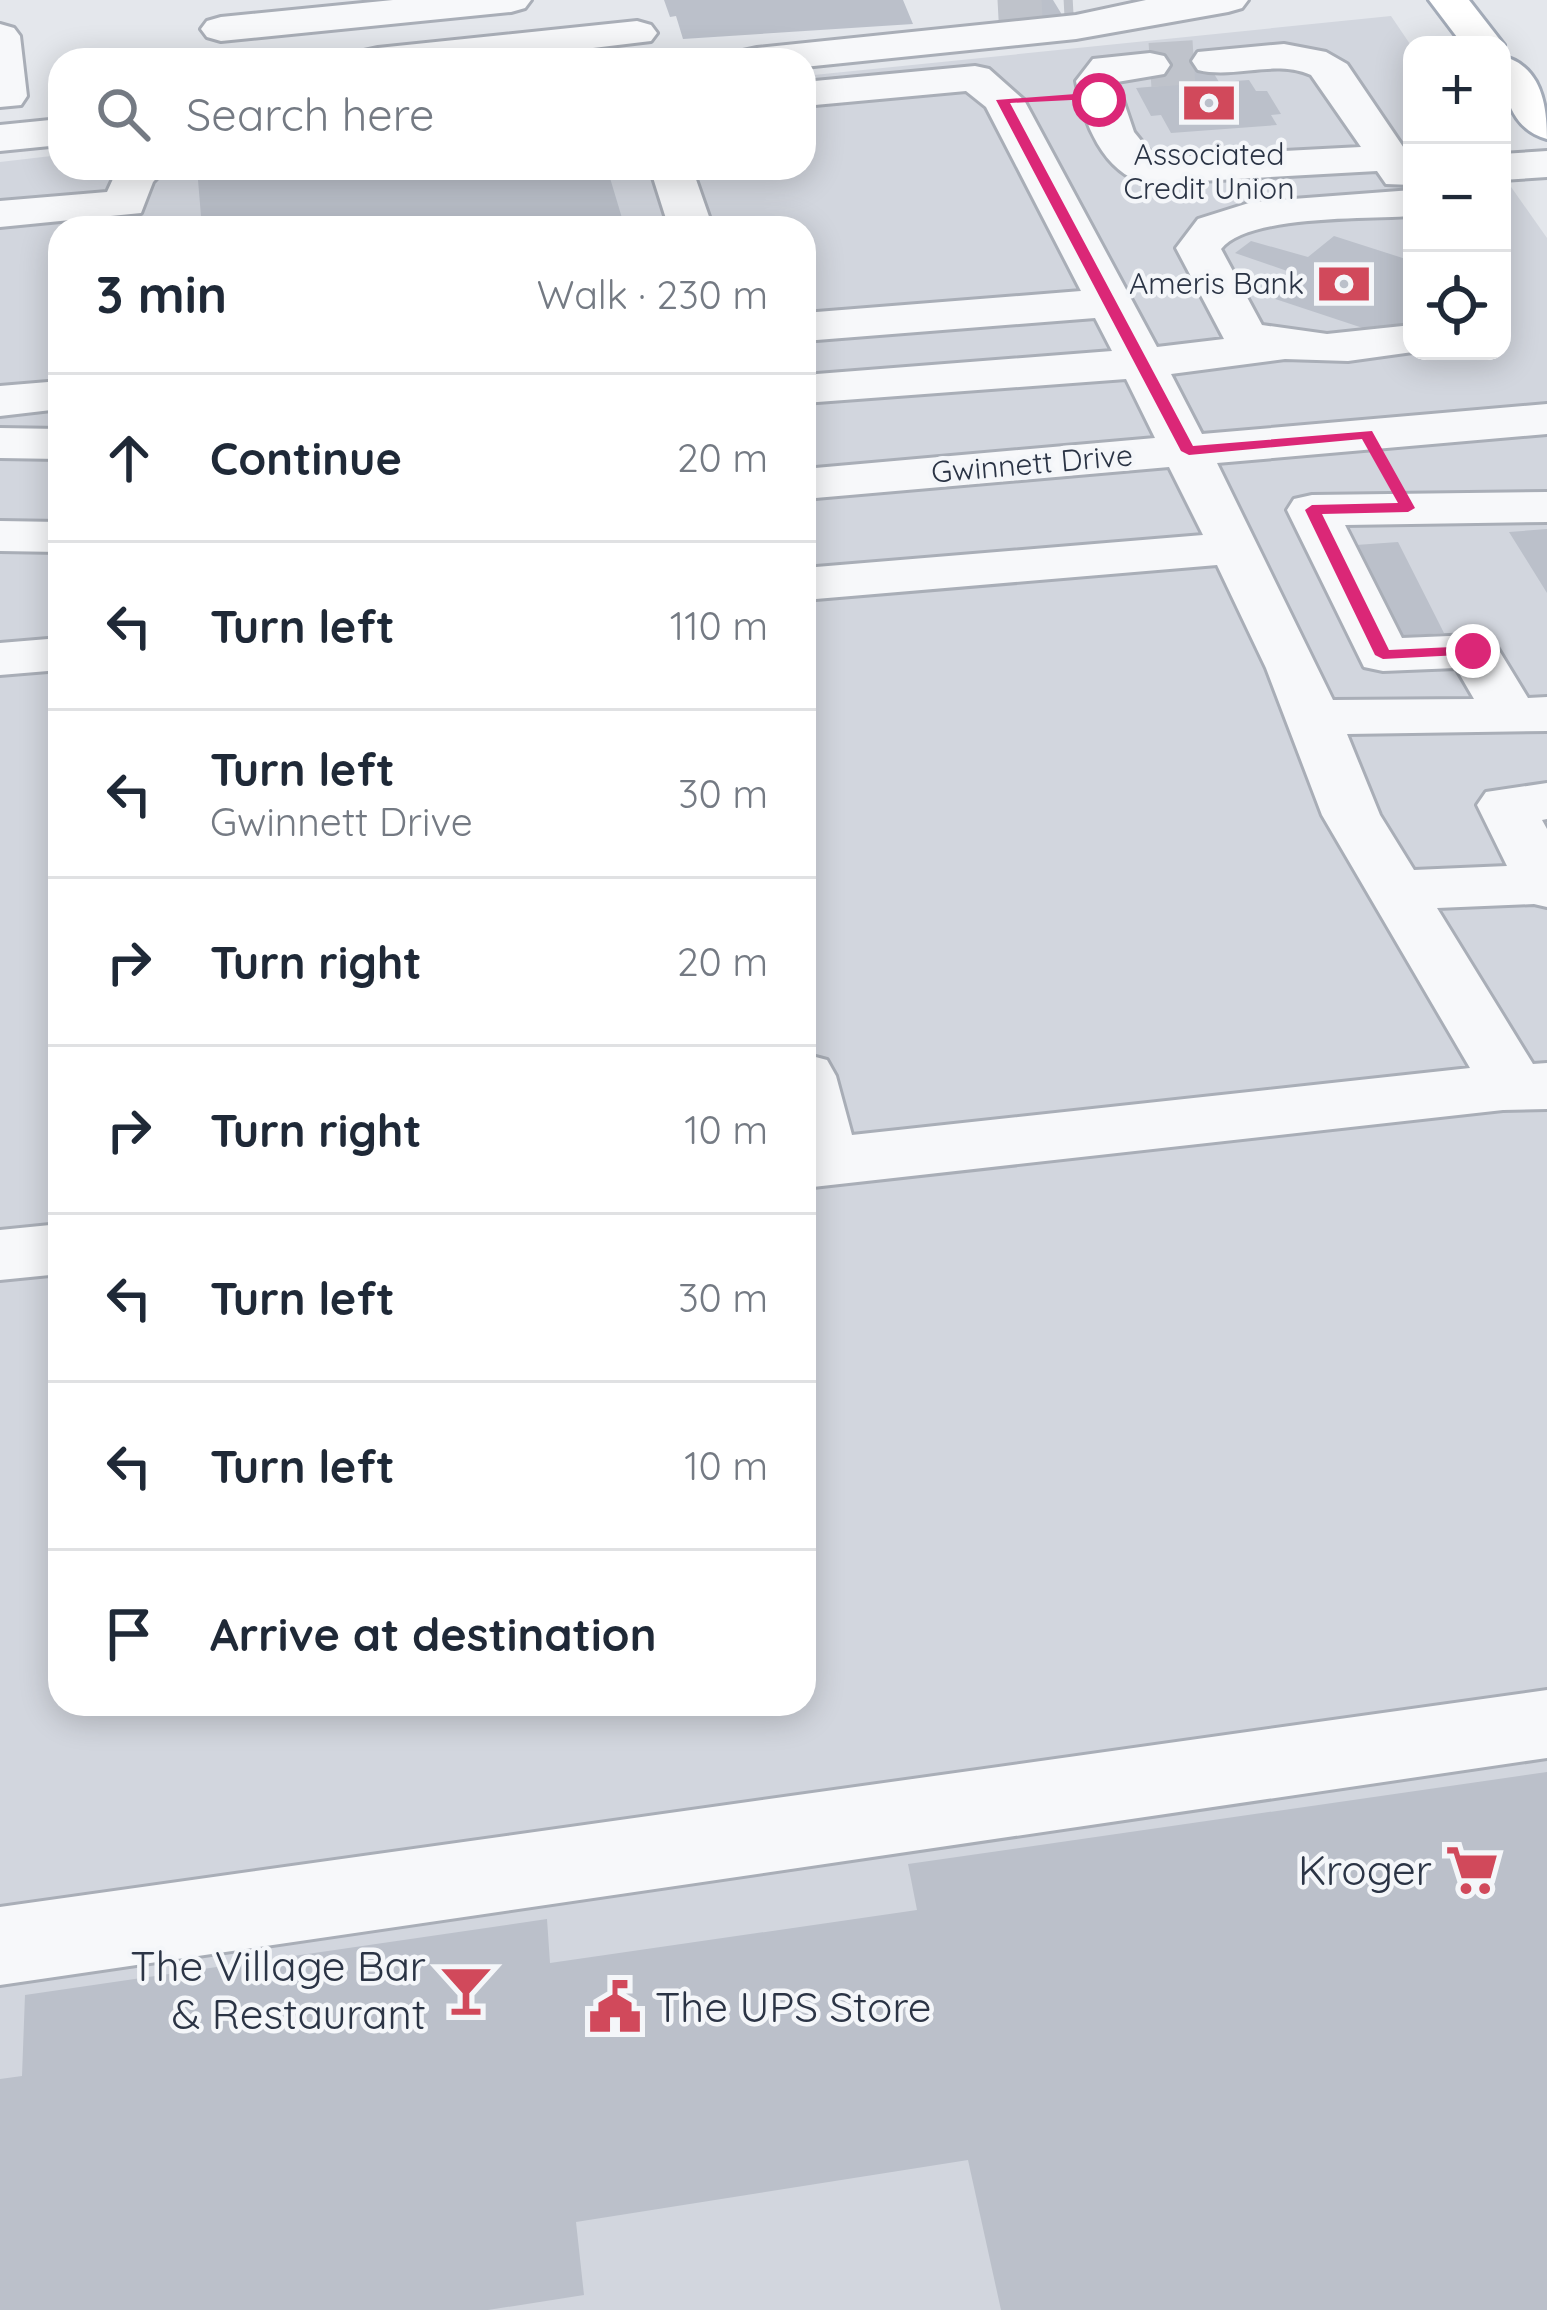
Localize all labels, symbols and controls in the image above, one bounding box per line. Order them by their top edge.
map controls [1403,36,1511,360]
button: + [1403,36,1511,144]
search box [48,48,816,180]
route start [1072,73,1126,127]
bank icon: Associated Credit Union [1180,74,1238,132]
icon: search [90,81,156,147]
text: Search here [186,86,434,142]
place label: Associated Credit Union [1124,135,1295,207]
button: − [1403,144,1511,252]
button: locate [1403,252,1511,360]
bank icon: Ameris Bank [1315,255,1373,313]
text: 3 min [96,262,227,326]
place label: Ameris Bank [1129,264,1304,302]
text: Walk · 230 m [537,270,768,319]
icon: ahead [96,425,162,491]
text: Continue [210,430,402,486]
text: 20 m [677,433,768,482]
street label: Gwinnett Drive [930,435,1134,491]
icon: left [96,593,162,659]
text: Turn left [210,598,395,654]
text: 110 m [670,601,768,650]
route end [1446,624,1500,678]
text: Turn left [210,741,395,797]
icon: left [96,761,162,827]
text: 30 m [678,769,768,818]
text: Gwinnett Drive [210,797,473,846]
icon: right [96,929,162,995]
text: Turn right [210,934,422,990]
text: 20 m [677,937,768,986]
icon: right [96,1097,162,1163]
text: Turn right [210,1102,422,1158]
text: 10 m [684,1105,768,1154]
icon: left [96,1265,162,1331]
text: Turn left [210,1270,395,1326]
text: 30 m [678,1273,768,1322]
icon: left [96,1433,162,1499]
text: Turn left [210,1438,395,1494]
text: 10 m [684,1441,768,1490]
icon: arrive [96,1601,162,1667]
text: Arrive at destination [210,1606,656,1662]
supermarket icon: Kroger [1443,1841,1501,1899]
place label: Kroger [1298,1843,1432,1896]
place label: The Village Bar & Restaurant [130,1939,426,2040]
bar icon: The Village Bar & Restaurant [437,1961,495,2019]
public building icon: The UPS Store [586,1978,644,2036]
place label: The UPS Store [655,1980,931,2033]

